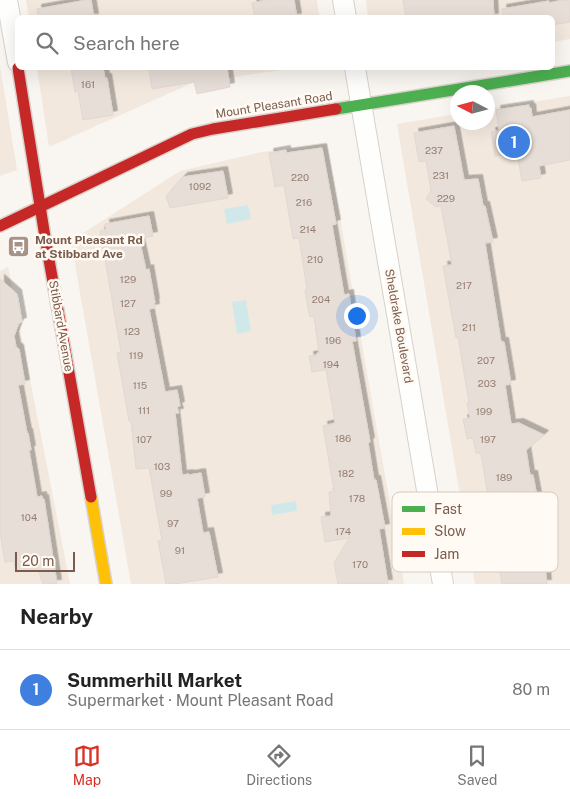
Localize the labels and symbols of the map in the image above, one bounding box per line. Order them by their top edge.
house number: 161 [81,78,95,90]
north arrow [450,85,495,130]
street label: Mount Pleasant Road [214,89,334,121]
pin: 1 [498,123,530,161]
house number: 237 [425,144,443,156]
house number: 231 [433,169,449,181]
house number: 220 [291,171,309,183]
house number: 1092 [189,180,211,192]
house number: 229 [437,192,455,204]
house number: 216 [296,196,312,208]
house number: 214 [300,223,316,235]
place label: Mount Pleasant Rd at Stibbard Ave [35,233,143,261]
bus stop icon: Mount Pleasant Rd at Stibbard Ave [7,235,31,259]
house number: 210 [307,253,323,265]
street label: Sheldrake Boulevard [382,268,416,384]
house number: 129 [120,273,136,285]
street label: Stibbard Avenue [46,279,76,373]
house number: 217 [456,279,472,291]
house number: 204 [312,293,330,305]
house number: 127 [120,297,136,309]
your location [344,303,370,329]
house number: 211 [462,321,476,333]
house number: 123 [124,325,140,337]
house number: 196 [325,334,341,346]
house number: 119 [129,349,143,361]
house number: 207 [477,354,495,366]
house number: 194 [323,358,339,370]
house number: 203 [478,377,496,389]
house number: 115 [133,379,147,391]
house number: 111 [138,404,150,416]
house number: 199 [476,405,492,417]
house number: 186 [335,432,351,444]
house number: 107 [136,433,152,445]
house number: 197 [480,433,496,445]
house number: 103 [154,460,170,472]
house number: 182 [338,467,354,479]
house number: 189 [496,471,512,483]
house number: 99 [160,487,172,499]
house number: 178 [349,492,365,504]
legend [392,492,558,572]
text: Fast [434,501,462,517]
house number: 104 [21,511,37,523]
house number: 97 [167,517,179,529]
text: Slow [434,523,466,539]
house number: 174 [335,525,351,537]
house number: 91 [175,544,185,556]
text: Jam [434,546,459,562]
scale bar [15,549,75,572]
house number: 170 [352,558,368,570]

